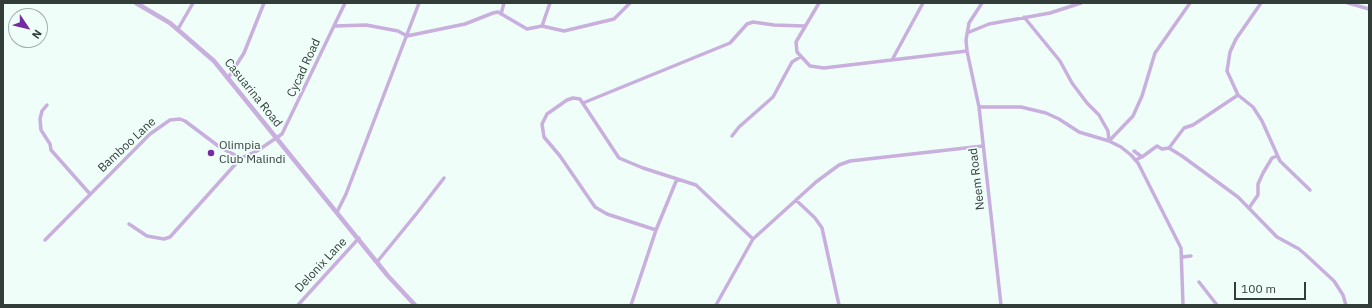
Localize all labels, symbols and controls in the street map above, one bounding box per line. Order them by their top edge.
north arrow [8,8,48,48]
text: N [29,27,45,42]
street label: Cycad Road [284,36,324,100]
street label: Casuarina Road [221,56,285,130]
street label: Bamboo Lane [95,115,159,175]
place label: Olimpia Club Malindi [219,139,286,167]
street label: Neem Road [966,147,988,211]
marker: Olimpia Club Malindi [206,148,216,158]
street label: Delonix Lane [292,235,350,295]
scale bar [1236,274,1308,300]
text: 100 m [1241,281,1276,296]

